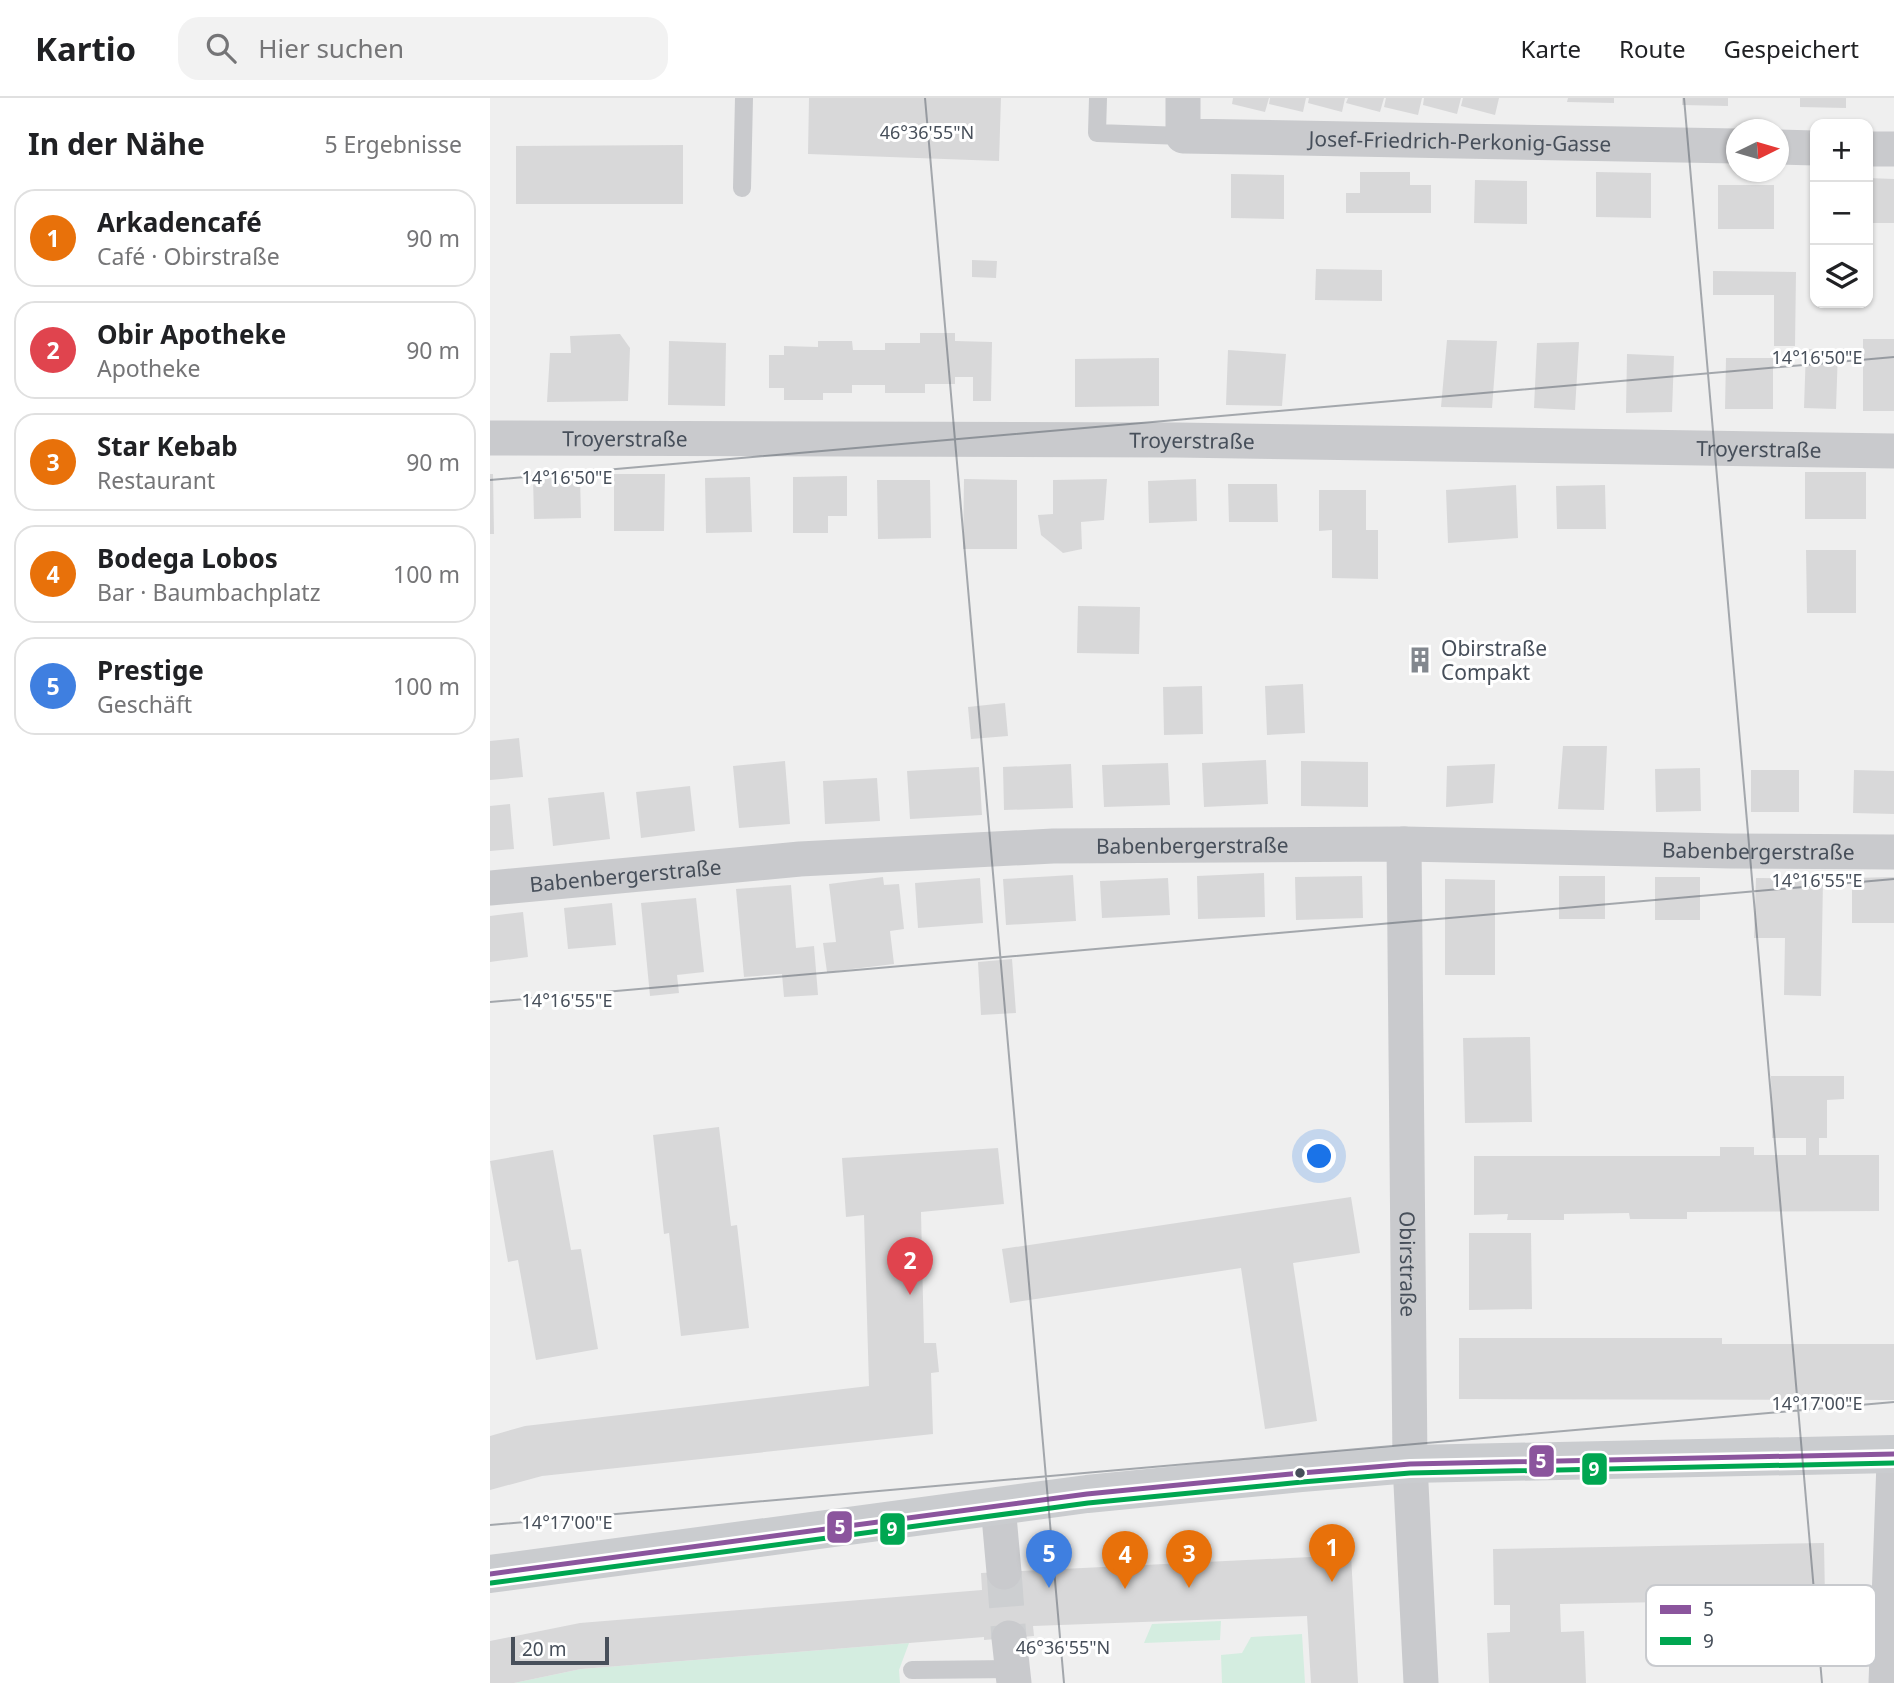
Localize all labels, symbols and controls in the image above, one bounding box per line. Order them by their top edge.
search box [178,17,668,80]
text: Kartio [35,26,136,71]
icon: search [202,29,240,67]
text: Hier suchen [258,30,404,66]
text: Karte [1521,32,1581,65]
text: Route [1619,32,1686,65]
text: Gespeichert [1724,32,1859,65]
north arrow [1726,119,1789,182]
map controls [1810,119,1873,308]
button: + [1810,119,1873,182]
text: 46°36'55"N [880,120,974,144]
text: In der Nähe [28,123,205,164]
street label: Josef-Friedrich-Perkonig-Gasse [1306,124,1611,158]
text: 5 Ergebnisse [324,128,462,160]
button: − [1810,182,1873,245]
text: Arkadencafé [97,204,262,240]
text: 1 [46,222,60,254]
text: 90 m [406,222,460,254]
text: Café · Obirstraße [97,240,280,272]
button: layers [1810,245,1873,308]
text: Obir Apotheke [97,316,286,352]
text: 2 [46,334,60,366]
text: 90 m [406,334,460,366]
text: 14°16'50"E [1772,345,1862,369]
text: Apotheke [97,352,201,384]
street label: Troyerstraße [562,424,688,453]
street label: Troyerstraße [1129,426,1255,455]
text: Star Kebab [97,428,238,464]
street label: Troyerstraße [1696,434,1822,464]
text: 3 [46,446,60,478]
text: 90 m [406,446,460,478]
text: Restaurant [97,464,215,496]
text: 14°16'50"E [522,465,612,489]
text: Bodega Lobos [97,540,278,576]
text: 4 [46,558,60,590]
text: 100 m [393,558,460,590]
text: Bar · Baumbachplatz [97,576,320,608]
place label: Obirstraße Compakt [1441,634,1547,686]
building icon: Obirstraße Compakt [1405,645,1435,675]
text: Prestige [97,652,204,688]
text: 5 [46,670,60,702]
text: 100 m [393,670,460,702]
text: Geschäft [97,688,192,720]
street label: Babenbergerstraße [1096,831,1289,860]
street label: Babenbergerstraße [1662,836,1855,866]
street label: Babenbergerstraße [528,852,723,898]
text: 14°16'55"E [1772,868,1862,892]
text: 14°16'55"E [522,988,612,1012]
your location [1302,1139,1336,1173]
street label: Obirstraße [1394,1211,1423,1317]
pin: 2 [887,1237,933,1295]
text: 14°17'00"E [1772,1391,1862,1415]
line badge: 5 [1528,1444,1555,1478]
text: 5 [1536,1448,1546,1474]
line badge: 9 [1581,1452,1608,1486]
text: 9 [1589,1456,1600,1482]
unlabelled marker [1293,1466,1307,1480]
text: 14°17'00"E [522,1510,612,1534]
line badge: 5 [826,1510,853,1544]
line badge: 9 [879,1512,906,1546]
text: 5 [835,1514,845,1540]
text: 9 [887,1516,898,1542]
pin: 1 [1309,1524,1355,1582]
pin: 5 [1026,1530,1072,1588]
pin: 3 [1166,1530,1212,1588]
pin: 4 [1102,1531,1148,1589]
legend [1646,1585,1876,1666]
text: 5 [1703,1596,1714,1622]
text: 9 [1703,1628,1714,1654]
scale bar [511,1634,609,1666]
text: 46°36'55"N [1016,1635,1110,1659]
text: 20 m [522,1636,566,1662]

